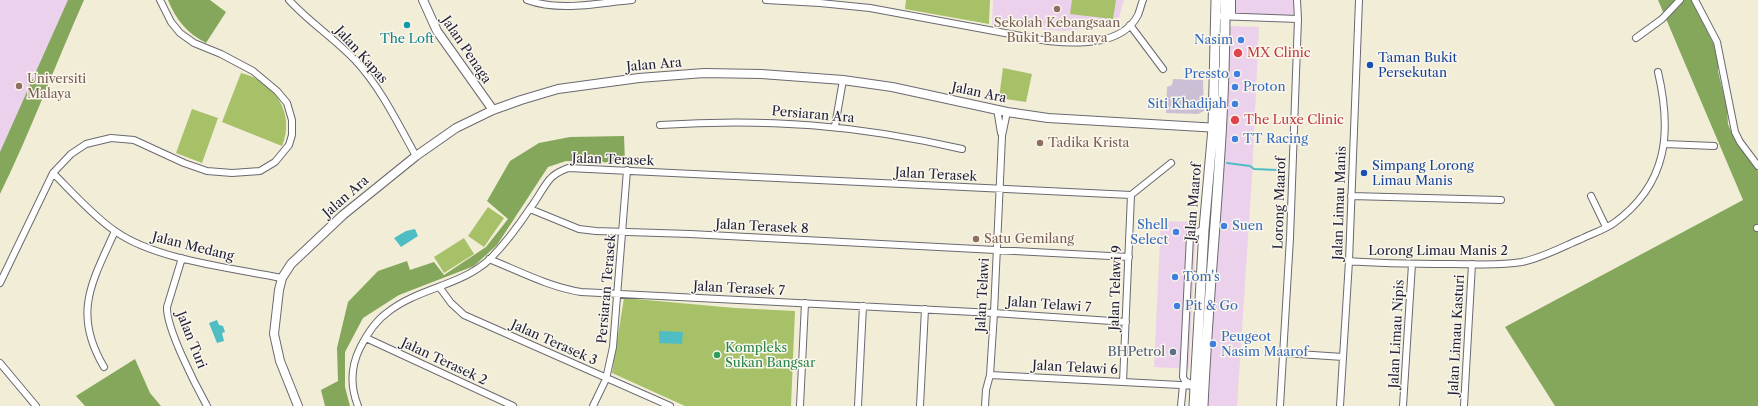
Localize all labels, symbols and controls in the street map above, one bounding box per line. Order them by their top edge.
marker: Sekolah Kebangsaan Bukit Bandaraya [1052,4,1062,14]
street label: Jalan Penaga [438,13,494,87]
place label: Sekolah Kebangsaan Bukit Bandaraya [994,15,1120,46]
marker: The Loft [402,20,412,30]
street label: Jalan Kapas [331,23,391,87]
place label: The Loft [380,31,434,47]
place label: Nasim [1194,32,1233,48]
marker: Nasim [1236,35,1246,45]
place label: MX Clinic [1247,45,1311,61]
marker: MX Clinic [1232,47,1244,59]
place label: Taman Bukit Persekutan [1378,50,1457,81]
street label: Jalan Ara [626,55,682,75]
marker: Taman Bukit Persekutan [1365,60,1375,70]
place label: Pressto [1184,66,1229,82]
marker: Pressto [1232,69,1242,79]
place label: Universiti Malaya [27,71,86,102]
place label: Proton [1243,79,1286,95]
street label: Jalan Ara [950,80,1008,106]
marker: Universiti Malaya [14,81,24,91]
marker: Proton [1230,82,1240,92]
place label: Siti Khadijah [1148,96,1227,112]
marker: Siti Khadijah [1230,99,1240,109]
street label: Persiaran Ara [771,104,855,126]
place label: The Luxe Clinic [1244,112,1344,128]
marker: The Luxe Clinic [1229,114,1241,126]
place label: TT Racing [1243,131,1308,147]
marker: TT Racing [1230,134,1240,144]
place label: Tadika Krista [1048,135,1129,151]
marker: Tadika Krista [1035,138,1045,148]
street label: Jalan Limau Manis [1330,146,1350,260]
street label: Jalan Terasek [572,151,654,169]
street label: Lorong Maarof [1271,156,1289,250]
place label: Simpang Lorong Limau Manis [1372,158,1474,189]
street label: Jalan Maarof [1183,162,1205,242]
street label: Jalan Terasek [895,165,977,185]
marker: Simpang Lorong Limau Manis [1359,168,1369,178]
street label: Jalan Ara [320,173,372,221]
street label: Jalan Terasek 8 [715,217,809,237]
place label: Shell Select [1130,217,1168,248]
place label: Suen [1232,218,1263,234]
marker: Suen [1219,221,1229,231]
marker: Shell Select [1171,227,1181,237]
street label: Jalan Medang [151,229,235,265]
place label: Satu Gemilang [984,231,1074,247]
street label: Persiaran Terasek [594,234,620,344]
marker: Satu Gemilang [971,234,981,244]
street label: Lorong Limau Manis 2 [1368,243,1508,259]
street label: Jalan Telawi 9 [1107,245,1125,331]
street label: Jalan Telawi [973,257,993,333]
place label: Tom's [1183,269,1220,285]
marker: Tom's [1170,272,1180,282]
street label: Jalan Limau Kasturi [1446,274,1468,396]
street label: Jalan Terasek 7 [693,279,785,299]
street label: Jalan Limau Nipis [1386,279,1408,389]
street label: Jalan Telawi 7 [1006,294,1092,316]
place label: Pit & Go [1185,298,1238,314]
marker: Pit & Go [1172,301,1182,311]
street label: Jalan Turi [172,309,210,371]
street label: Jalan Terasek 3 [508,317,600,369]
place label: Peugeot Nasim Maarof [1221,329,1308,360]
street label: Jalan Terasek 2 [399,335,489,389]
marker: Peugeot Nasim Maarof [1208,339,1218,349]
place label: Kompleks Sukan Bangsar [725,340,815,371]
place label: BHPetrol [1108,344,1165,360]
marker: BHPetrol [1168,347,1178,357]
marker: Kompleks Sukan Bangsar [712,350,722,360]
street label: Jalan Telawi 6 [1032,358,1118,378]

